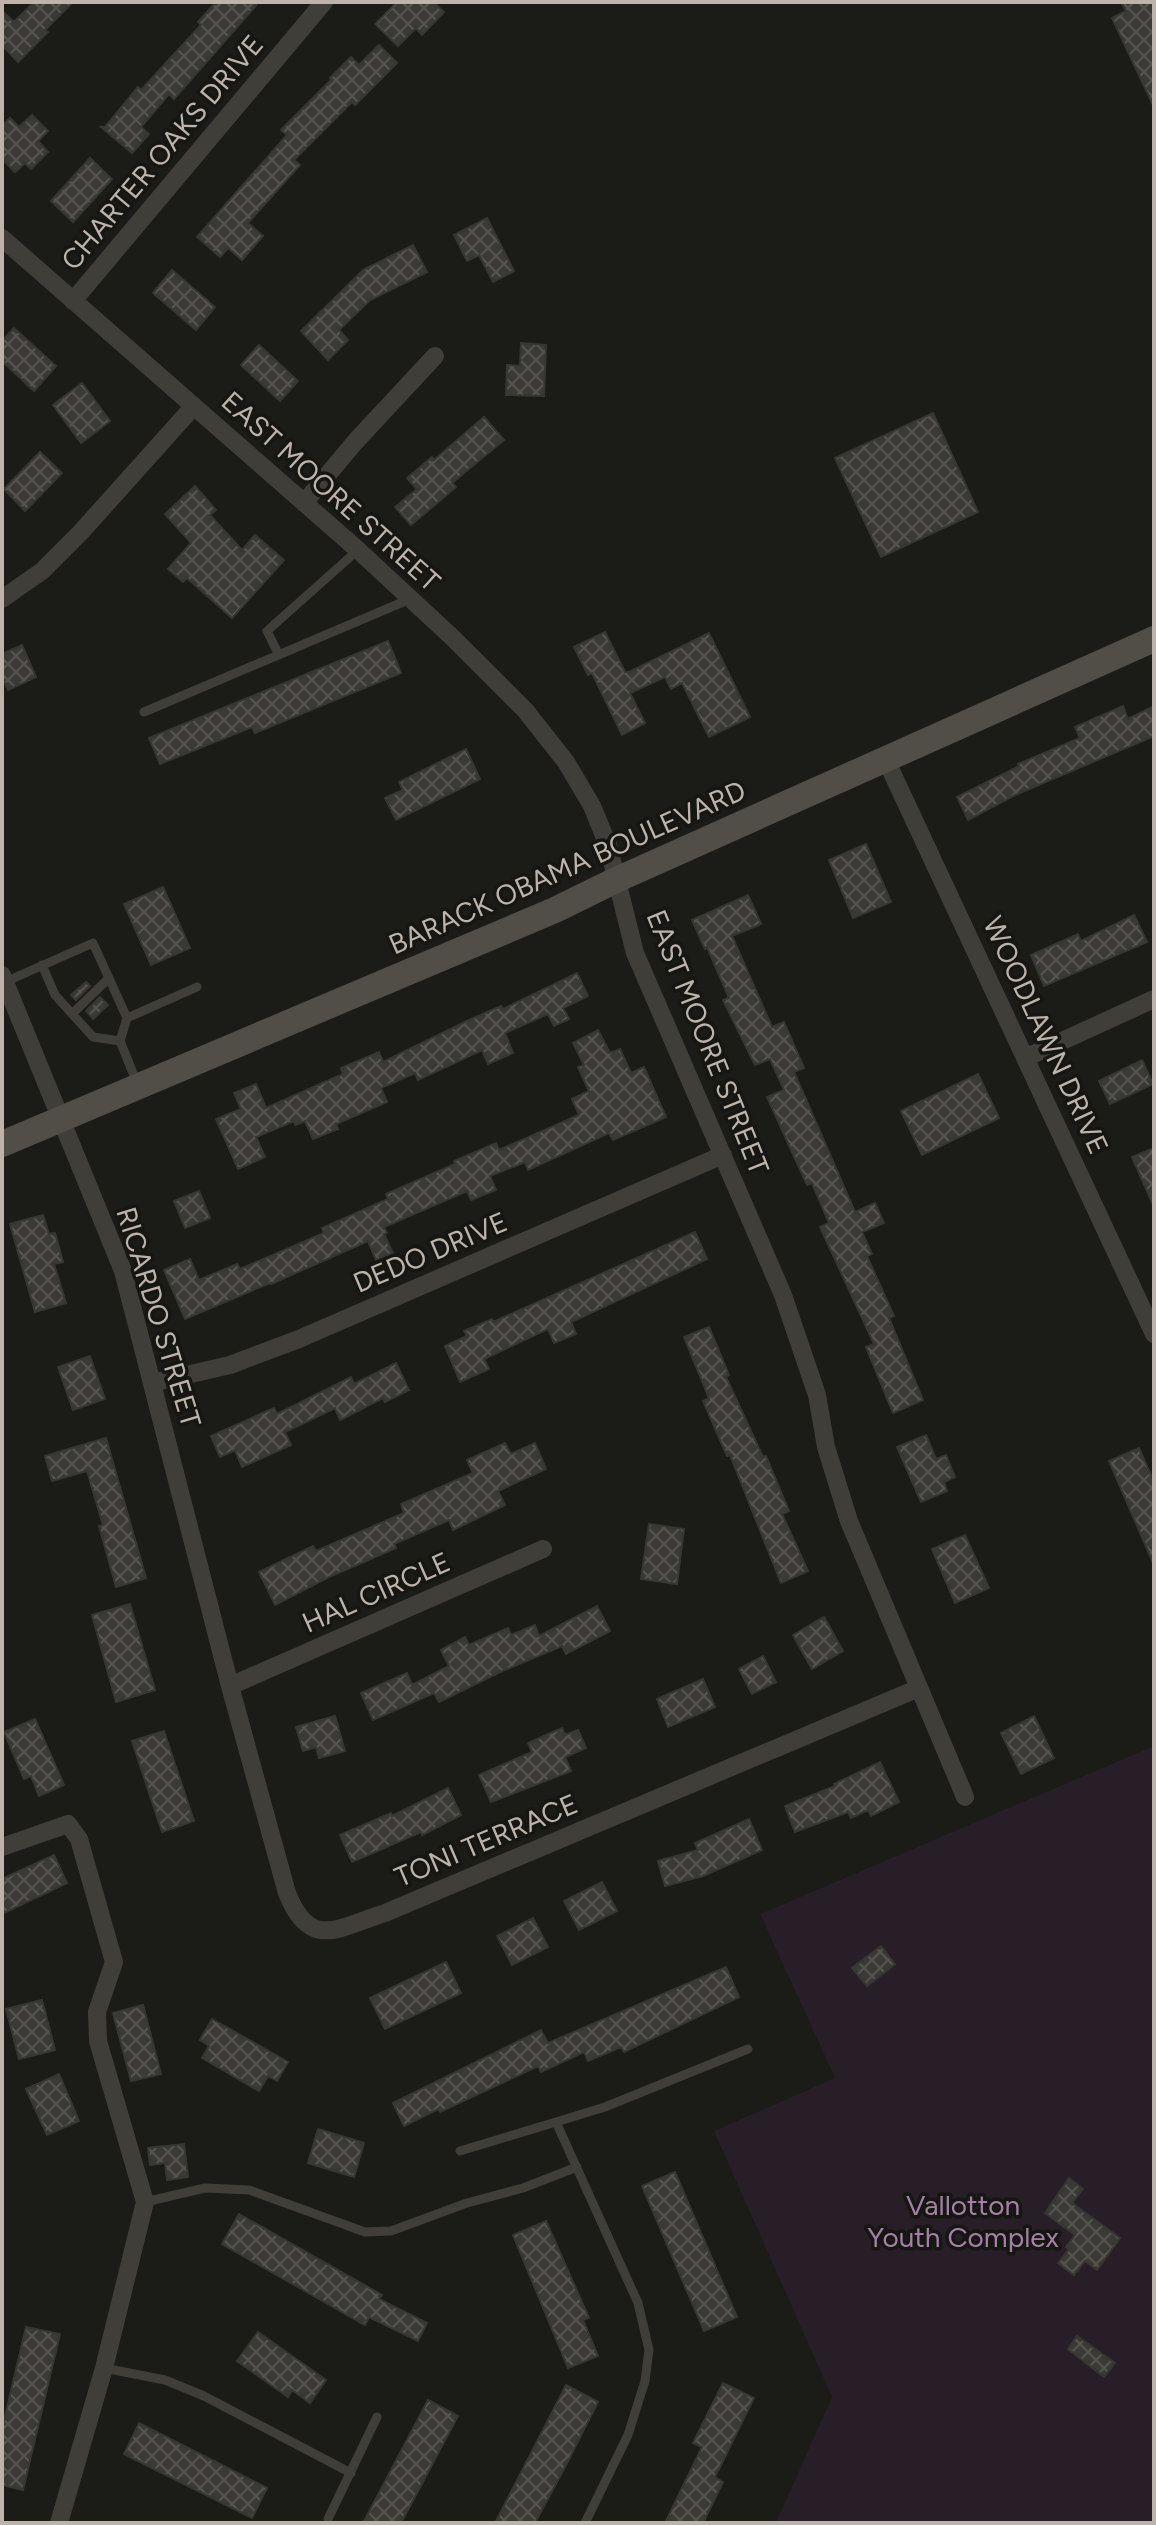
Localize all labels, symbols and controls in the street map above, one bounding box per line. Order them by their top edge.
street label: CHARTER OAKS DRIVE [54,28,270,276]
street label: EAST MOORE STREET [215,384,448,598]
street label: BARACK OBAMA BOULEVARD [383,773,751,961]
street label: EAST MOORE STREET [639,905,777,1180]
street label: WOODLAWN DRIVE [976,911,1116,1159]
street label: RICARDO STREET [109,1203,209,1432]
street label: DEDO DRIVE [348,1204,512,1300]
street label: HAL CIRCLE [297,1544,455,1640]
street label: TONI TERRACE [389,1786,583,1894]
park label: Vallotton Youth Complex [867,2188,1060,2254]

